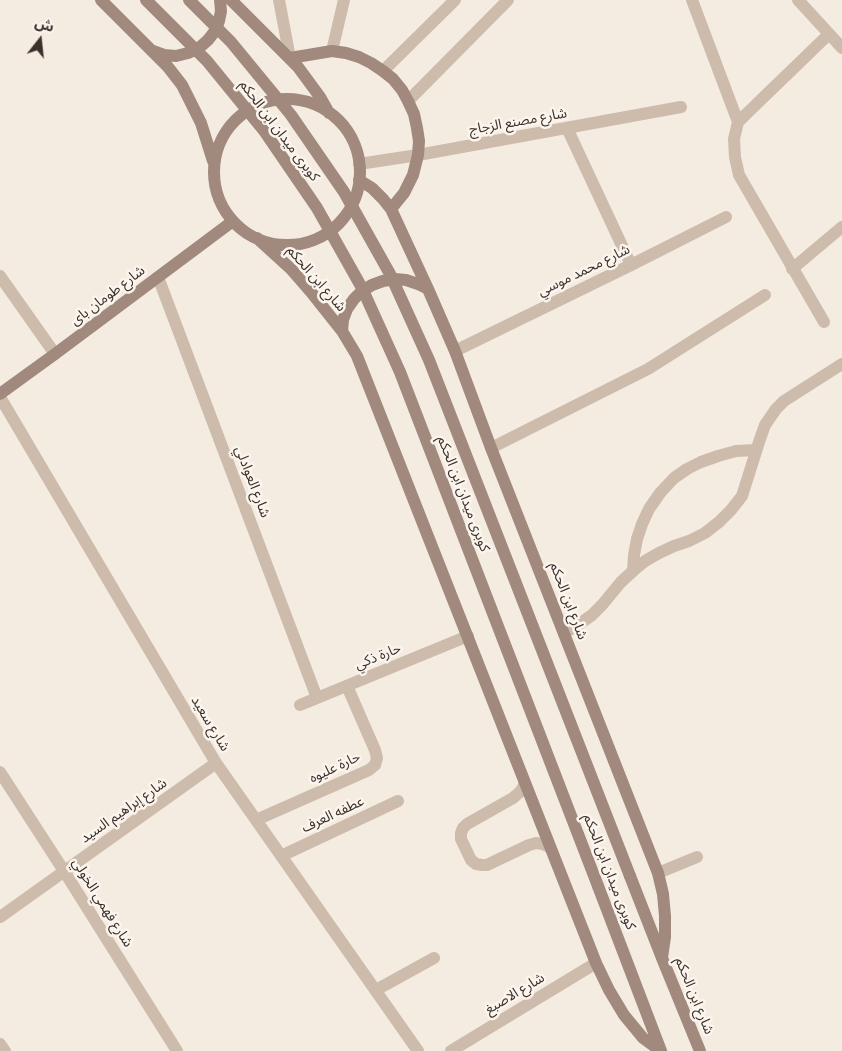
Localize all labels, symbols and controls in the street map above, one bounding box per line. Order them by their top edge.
text: ش [33,14,56,36]
north arrow [15,15,65,65]
street label: كوبرى ميدان ابن الحكم [235,77,323,185]
street label: شارع مصنع الزجاج [468,105,568,139]
street label: شارع محمد موسي [535,241,633,301]
street label: شارع ابن الحكم [283,243,349,315]
street label: شارع طومان باى [67,263,149,329]
street label: كوبرى ميدان ابن الحكم [433,434,493,554]
street label: شارع العوادلي [231,444,273,520]
street label: شارع ابن الحكم [546,560,590,642]
street label: حارة ذكي [352,640,404,674]
street label: شارع سعيد [187,693,233,755]
street label: حارة عليوه [307,749,363,787]
street label: شارع إبراهيم السيد [78,775,170,847]
street label: عطفه العرف [299,793,367,837]
street label: كوبرى ميدان ابن الحكم [579,812,639,932]
street label: شارع فهمي الخولي [68,855,136,951]
street label: شارع ابن الحكم [671,955,717,1037]
street label: شارع الاصبغ [482,970,548,1018]

